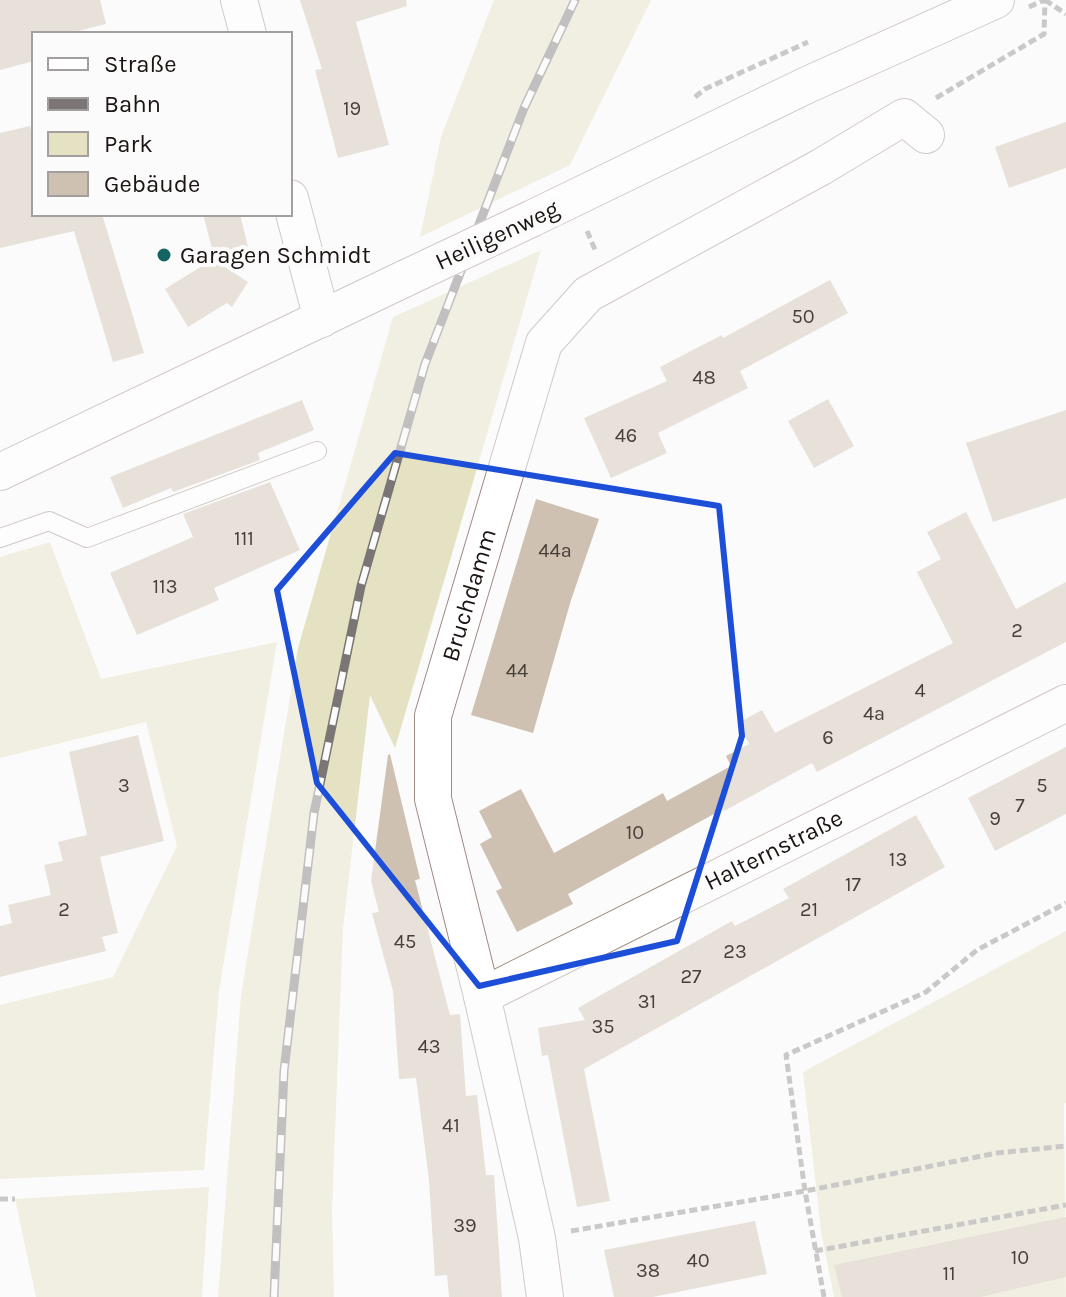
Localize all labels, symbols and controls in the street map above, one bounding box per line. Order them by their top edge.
legend [32,32,292,216]
text: Straße [104,50,176,78]
text: Bahn [104,90,161,118]
house number: 19 [343,97,361,120]
text: Park [104,130,153,158]
text: Gebäude [104,170,200,198]
street label: Heiligenweg [431,194,564,276]
place label: Garagen Schmidt [180,241,371,269]
marker: Garagen Schmidt [155,246,173,264]
house number: 50 [791,305,815,328]
house number: 48 [692,366,716,389]
house number: 46 [615,424,637,447]
street label: Bruchdamm [436,525,502,665]
house number: 111 [234,527,254,550]
house number: 44a [538,539,572,562]
house number: 113 [152,575,178,598]
house number: 2 [1011,619,1023,642]
house number: 44 [506,659,528,682]
house number: 4 [914,679,926,702]
house number: 4a [863,702,885,725]
house number: 6 [822,726,834,749]
house number: 3 [118,774,130,797]
house number: 5 [1036,774,1048,797]
house number: 7 [1015,794,1025,817]
street label: Halternstraße [700,803,847,896]
house number: 9 [989,807,1001,830]
house number: 10 [626,821,644,844]
house number: 13 [889,848,907,871]
house number: 17 [845,873,862,896]
house number: 2 [58,898,70,921]
house number: 21 [800,898,818,921]
house number: 45 [394,930,416,953]
house number: 23 [723,940,747,963]
house number: 27 [681,965,702,988]
house number: 31 [638,990,656,1013]
house number: 35 [591,1015,615,1038]
house number: 43 [418,1035,440,1058]
house number: 41 [442,1114,460,1137]
house number: 39 [453,1214,477,1237]
house number: 10 [1011,1246,1029,1269]
house number: 40 [686,1249,710,1272]
house number: 38 [636,1259,660,1282]
house number: 11 [942,1262,956,1285]

